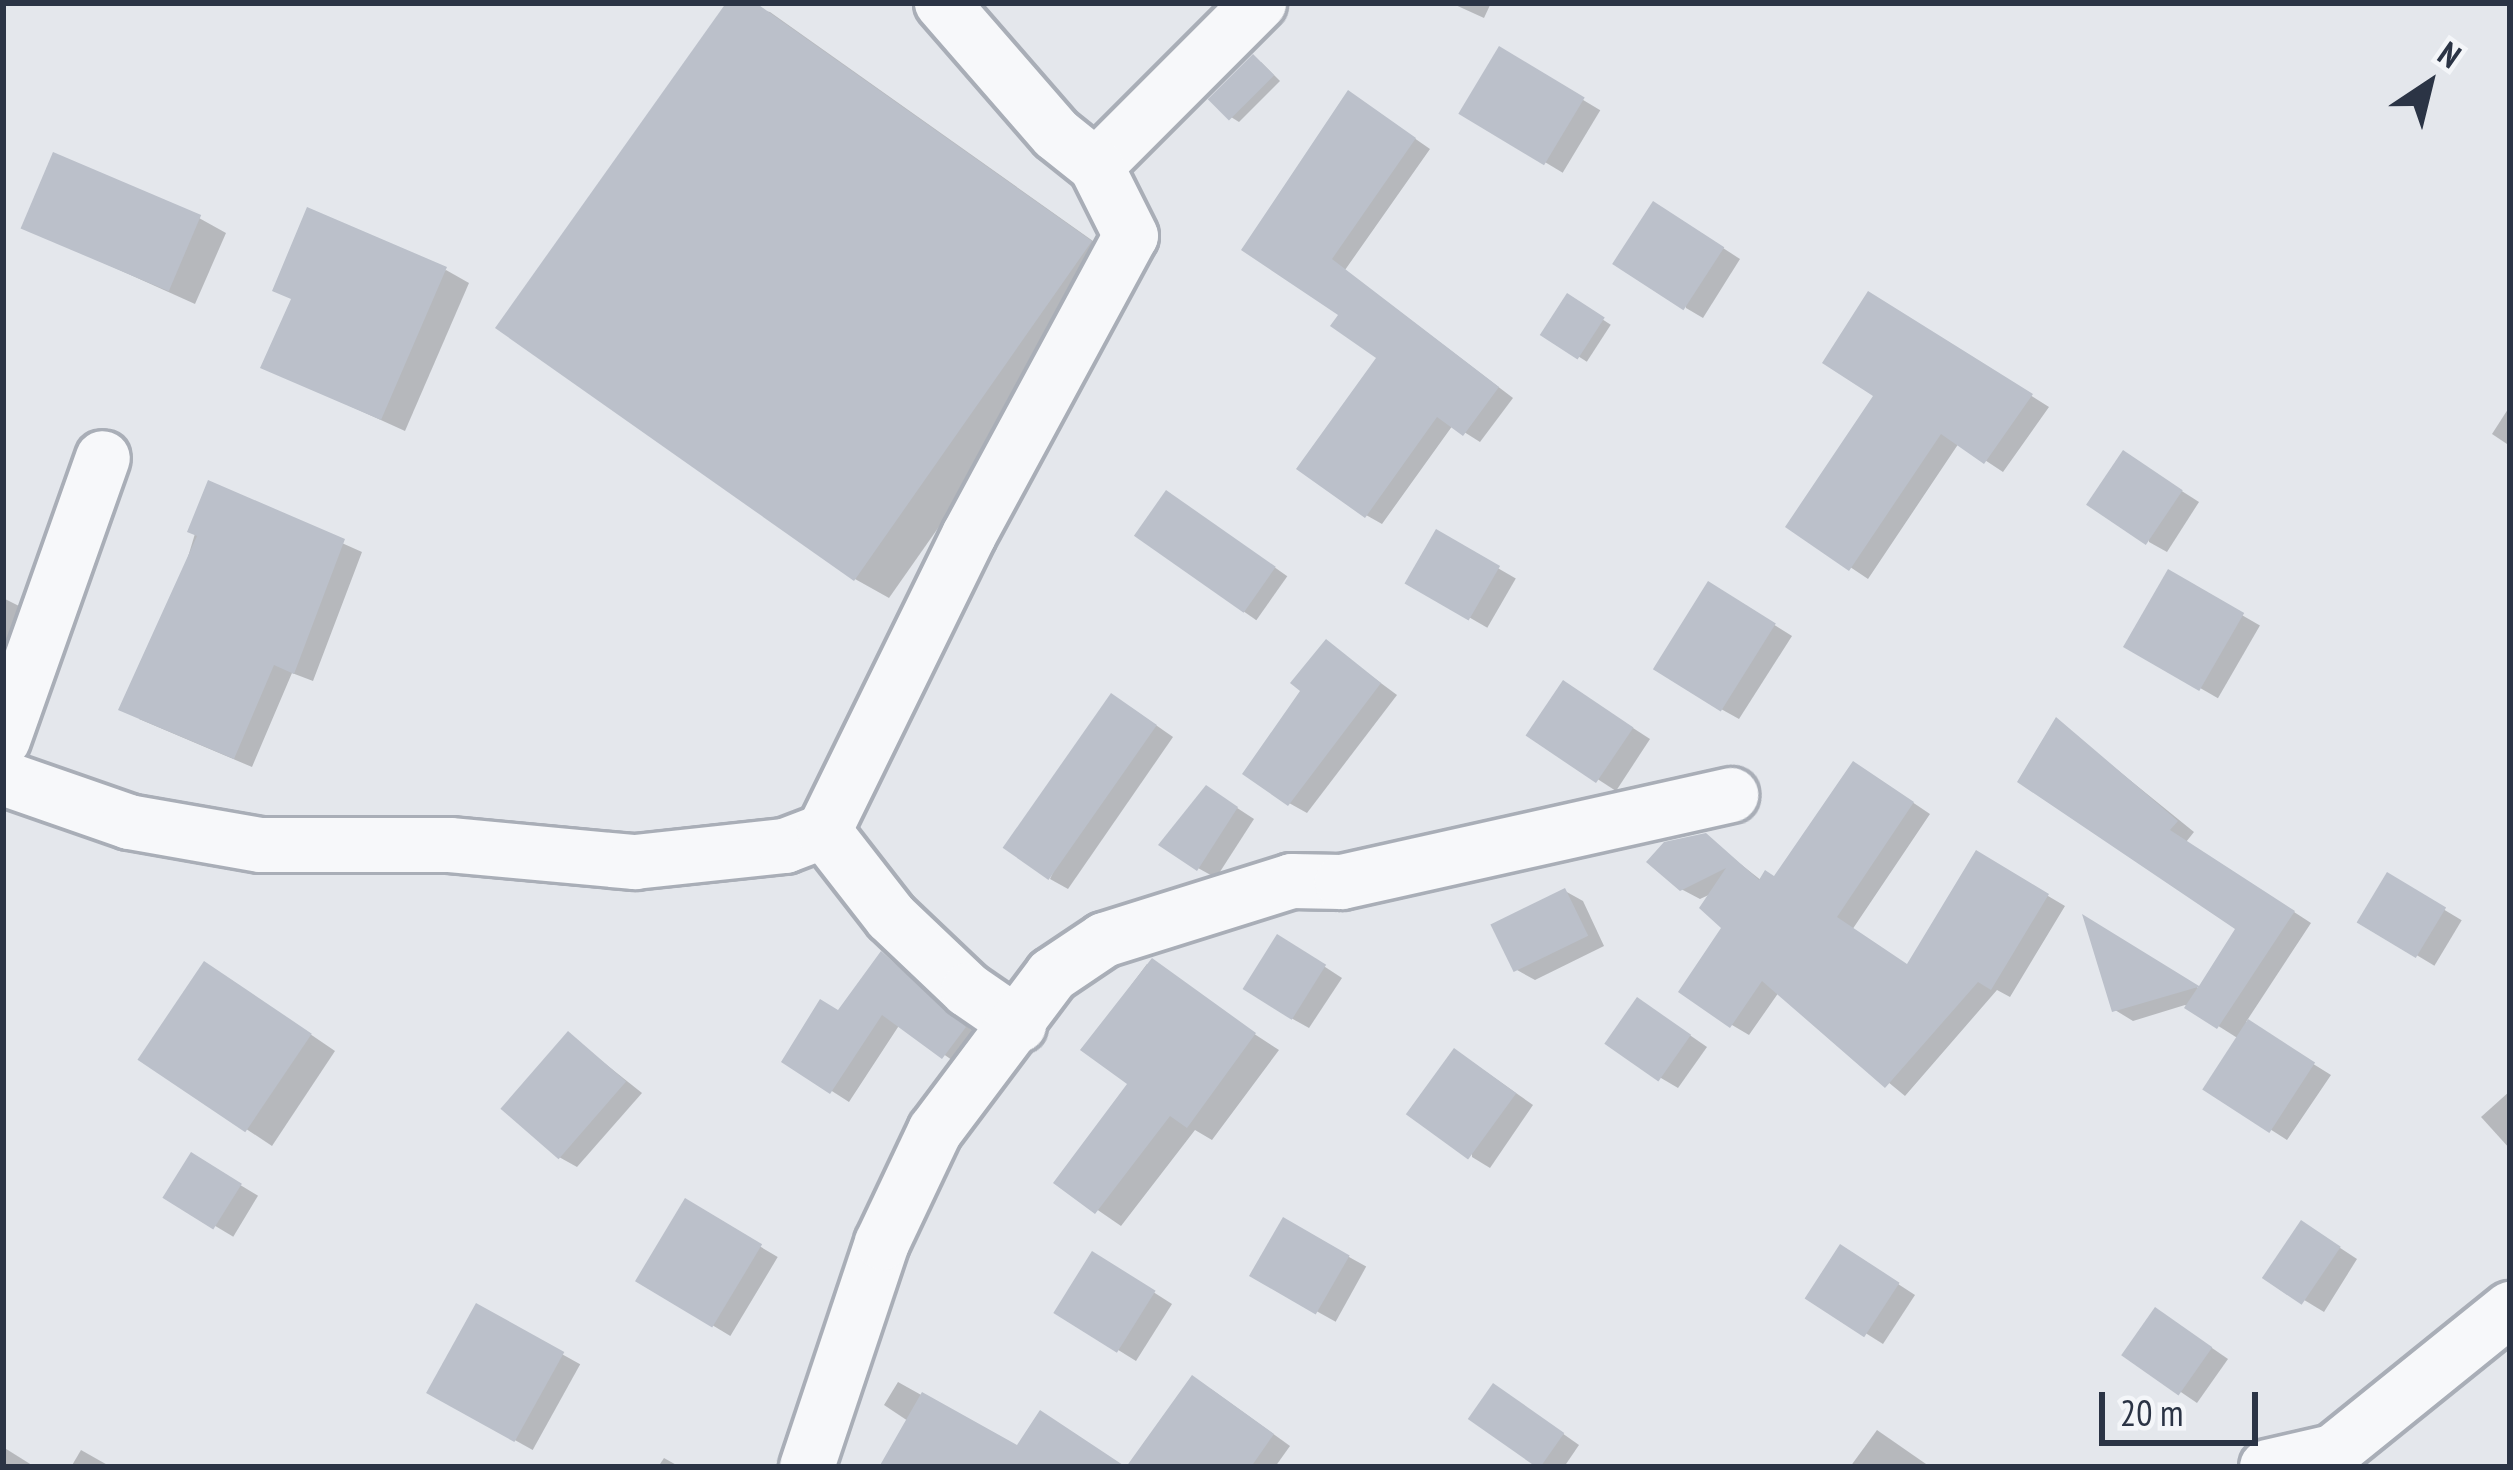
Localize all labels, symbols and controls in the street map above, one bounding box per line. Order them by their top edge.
north arrow [2369,24,2489,144]
text: N [2430,31,2470,77]
scale bar [2105,1368,2264,1442]
text: 20 m [2120,1389,2183,1436]

